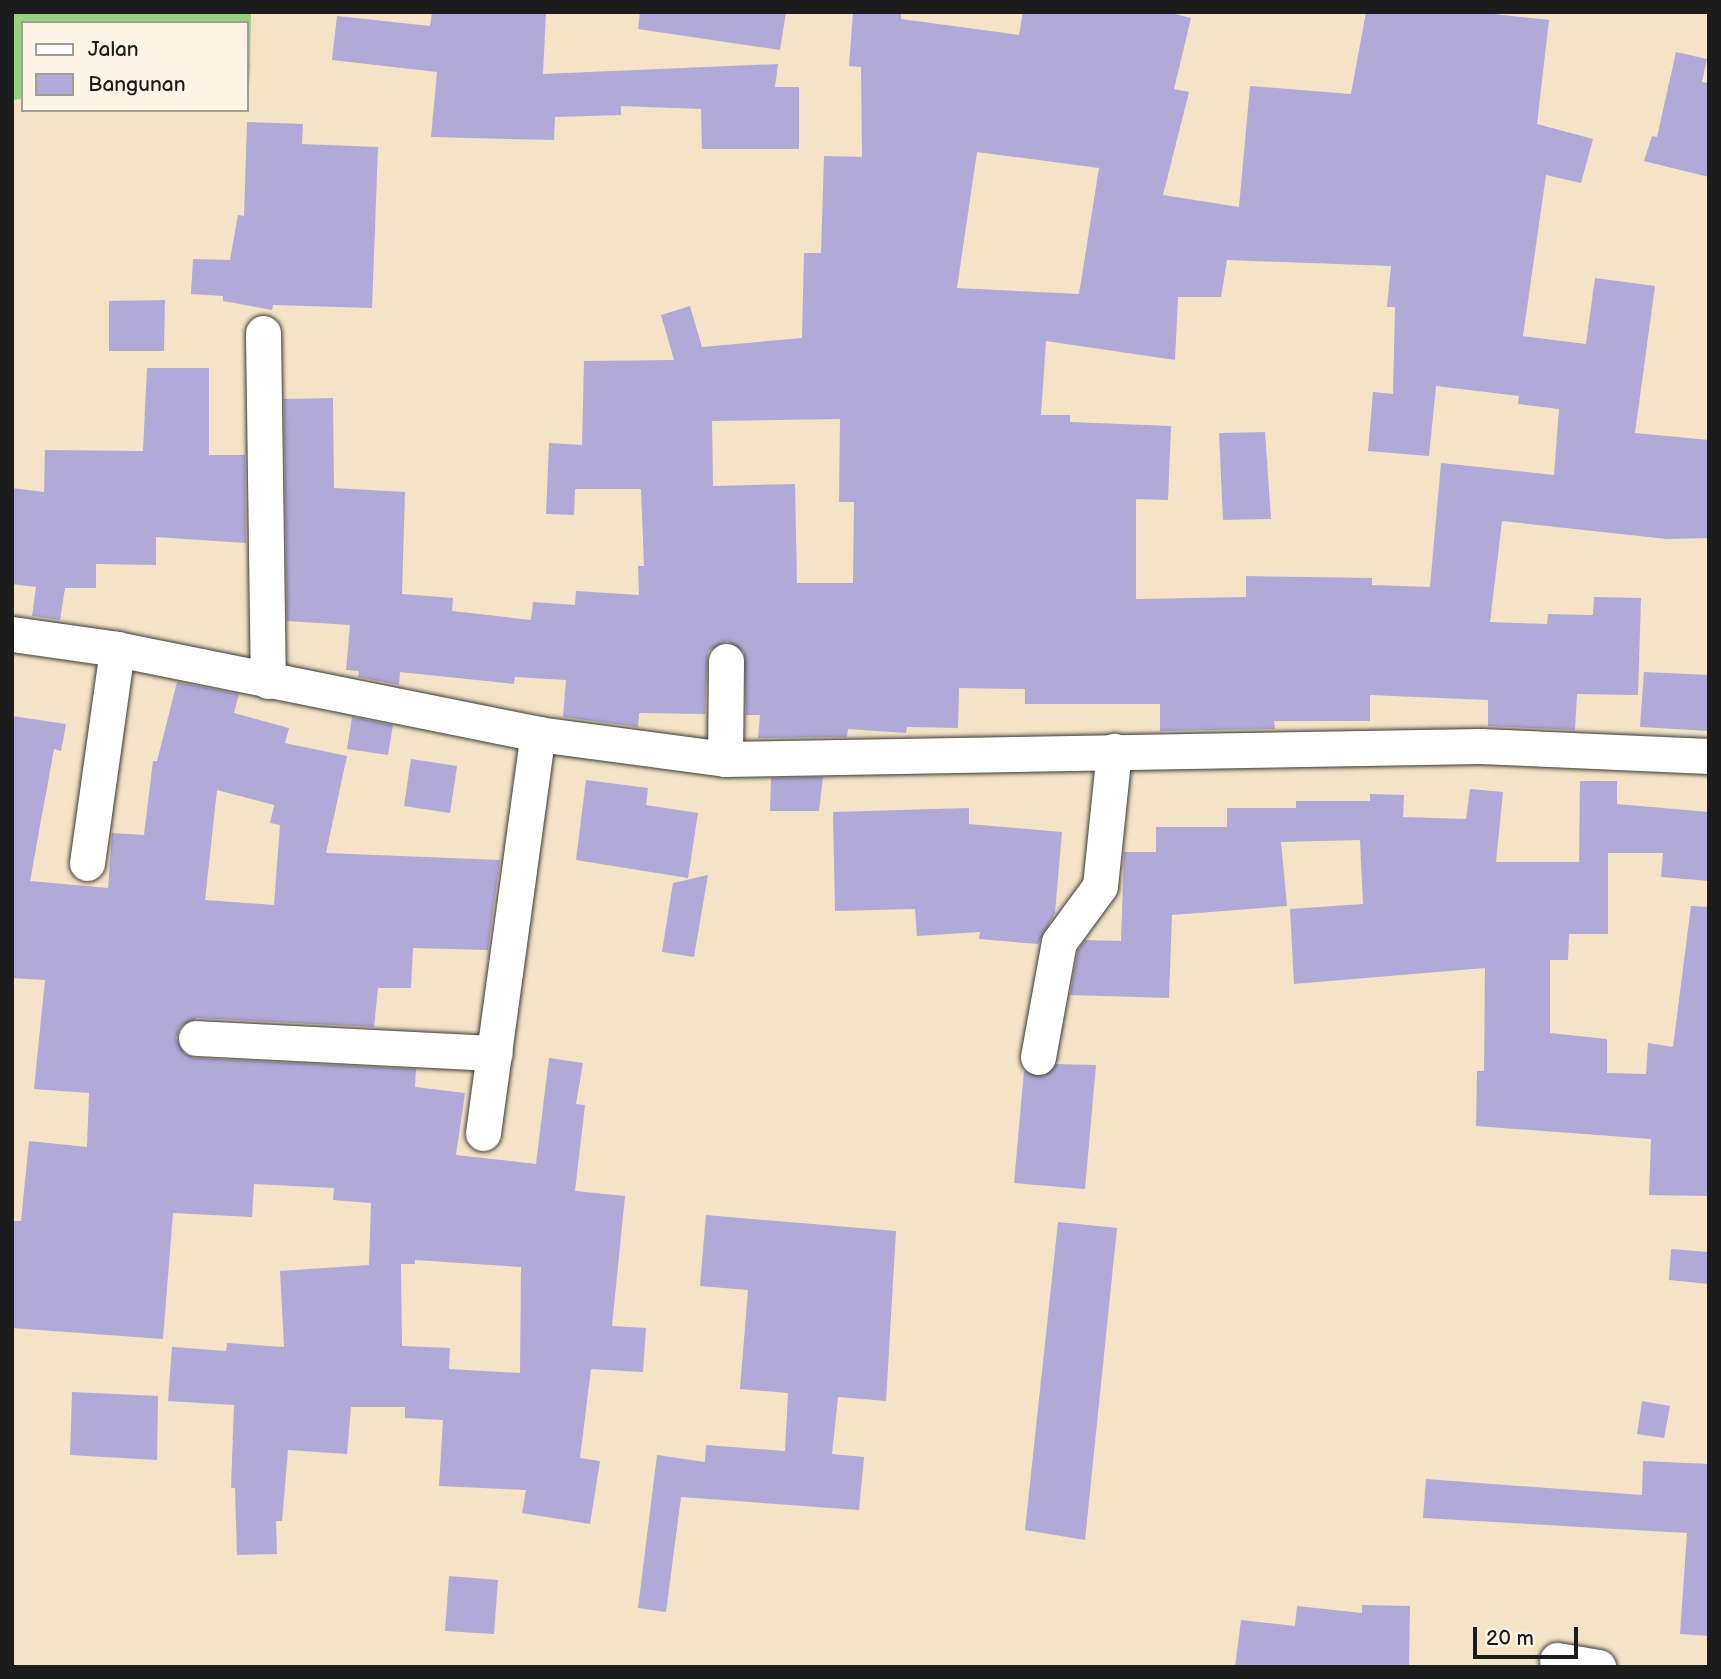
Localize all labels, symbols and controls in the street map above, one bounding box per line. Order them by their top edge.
legend [21,21,248,112]
text: Jalan [88,37,139,62]
text: Bangunan [88,72,186,97]
scale bar [1476,1612,1581,1656]
text: 20 m [1486,1626,1534,1651]

